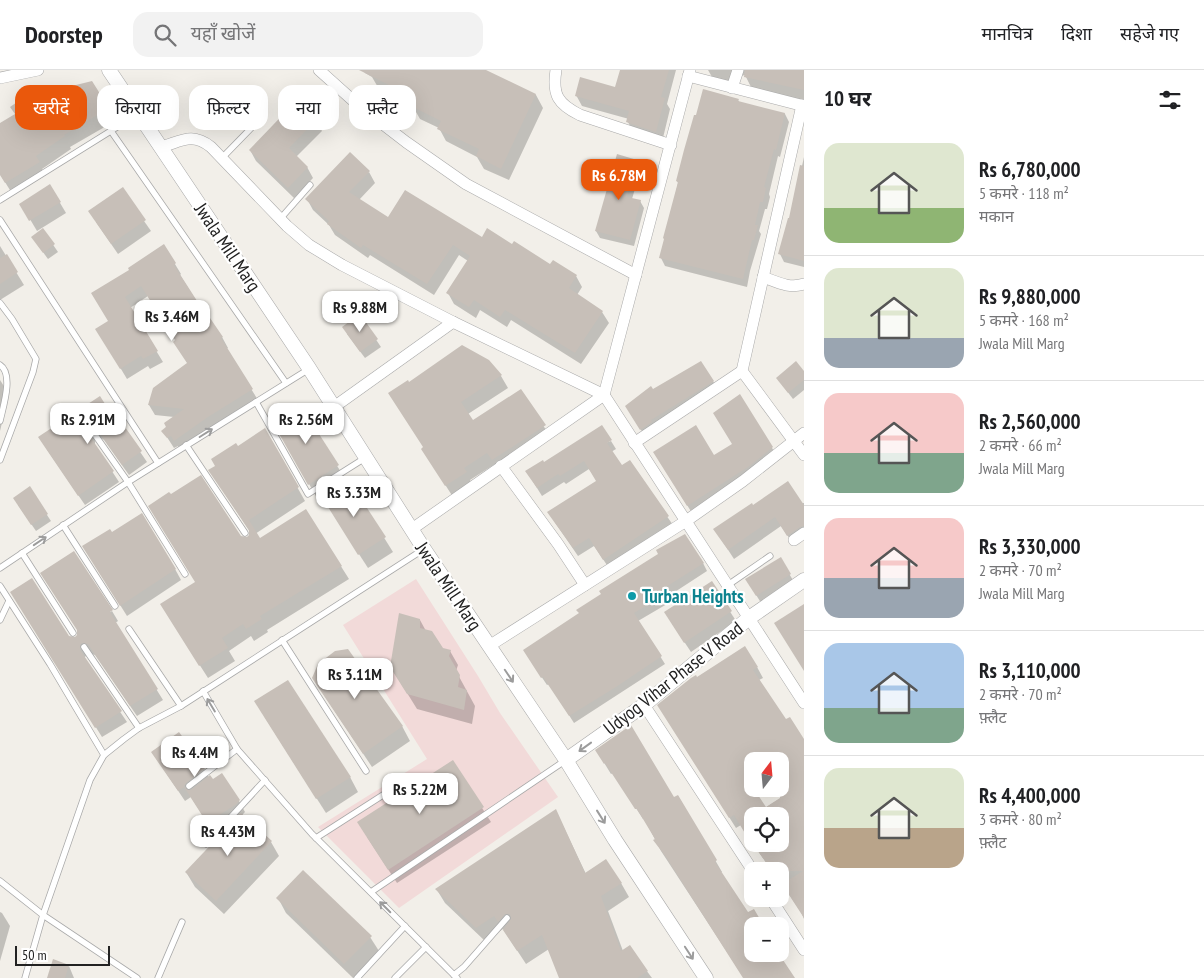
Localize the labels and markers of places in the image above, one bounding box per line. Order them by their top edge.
pin: Rs 6.78M [567,158,671,201]
pin: Rs 9.88M [308,290,412,333]
pin: Rs 3.46M [120,300,224,342]
pin: Rs 2.91M [36,402,140,445]
pin: Rs 2.56M [254,402,358,445]
pin: Rs 3.33M [302,476,406,518]
place label: Turban Heights [642,584,744,608]
marker: Turban Heights [626,590,638,602]
pin: Rs 3.11M [303,658,407,700]
pin: Rs 4.4M [149,736,241,778]
pin: Rs 5.22M [368,772,472,815]
pin: Rs 4.43M [176,814,280,857]

